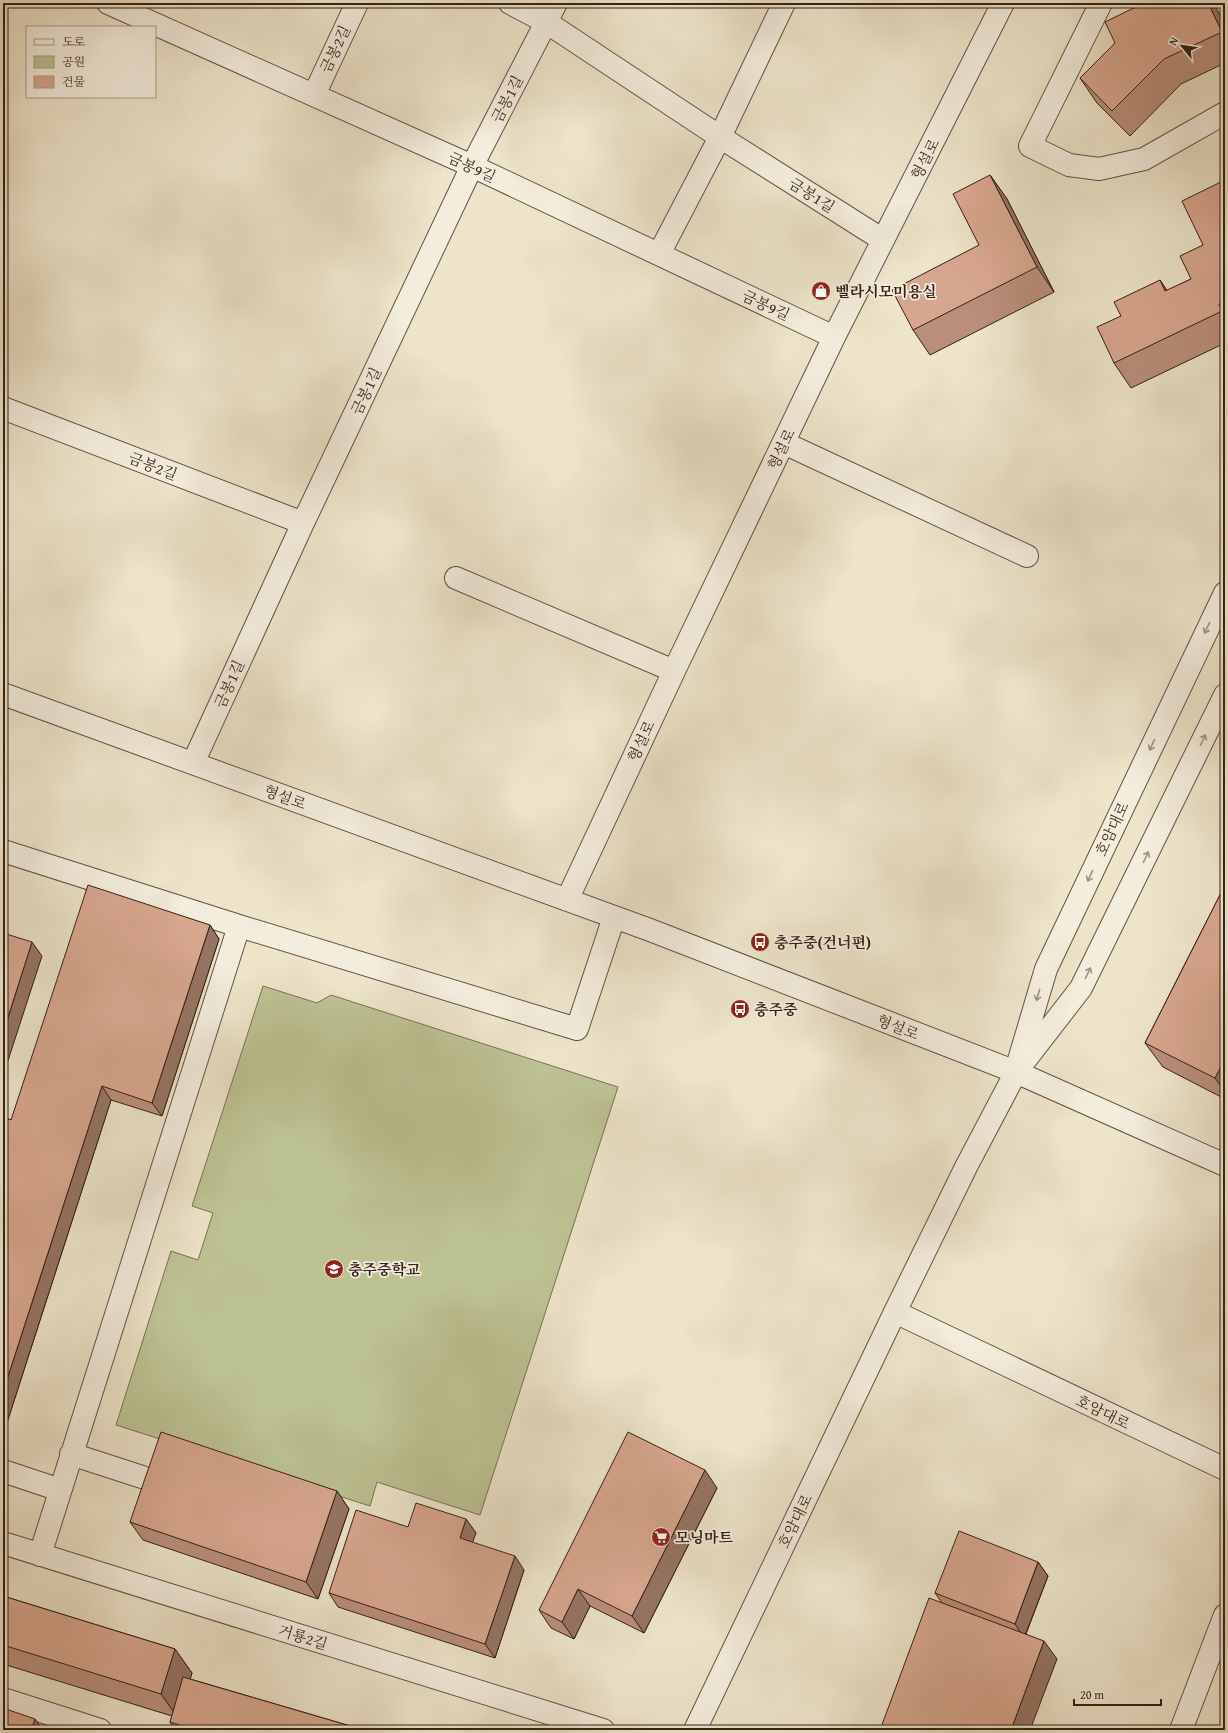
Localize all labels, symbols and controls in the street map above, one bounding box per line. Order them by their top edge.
street label: 금봉2길 [315,22,355,76]
legend [26,26,156,98]
north arrow [1162,26,1202,66]
text: 도로 [62,33,86,50]
text: N [1164,33,1182,48]
text: 공원 [62,53,85,70]
street label: 금봉1길 [486,72,528,126]
text: 건물 [62,73,86,90]
street label: 형설로 [906,134,944,183]
street label: 금봉9길 [445,147,499,187]
street label: 금봉1길 [785,173,839,217]
shop icon: 벨라시모미용실 [810,280,832,302]
place label: 벨라시모미용실 [835,281,936,302]
street label: 금봉9길 [739,285,793,325]
street label: 금봉1길 [346,364,386,418]
street label: 형설로 [762,424,800,473]
street label: 금봉2길 [126,447,180,485]
one-way arrow [1203,622,1210,634]
street label: 금봉1길 [209,657,249,711]
street label: 형설로 [622,716,660,765]
one-way arrow [1200,734,1207,746]
one-way arrow [1148,739,1155,751]
street label: 형설로 [261,780,309,814]
street label: 호암대로 [1090,798,1134,860]
one-way arrow [1143,851,1150,863]
one-way arrow [1086,869,1093,881]
bus stop icon: 충주중(건너편) [749,931,771,953]
place label: 충주중(건너편) [774,932,871,953]
one-way arrow [1085,968,1092,980]
one-way arrow [1034,988,1041,1001]
bus stop icon: 충주중 [729,998,751,1020]
place label: 충주중 [754,999,798,1020]
street label: 형설로 [874,1009,923,1045]
school or university icon: 충주중학교 [323,1258,345,1280]
place label: 충주중학교 [348,1259,421,1280]
street label: 호암대로 [1072,1390,1134,1434]
street label: 호암대로 [773,1490,817,1552]
supermarket icon: 모닝마트 [650,1526,672,1548]
place label: 모닝마트 [675,1527,733,1548]
street label: 거룡2길 [276,1620,330,1654]
scale bar [1074,1681,1161,1707]
text: 20 m [1080,1686,1104,1703]

